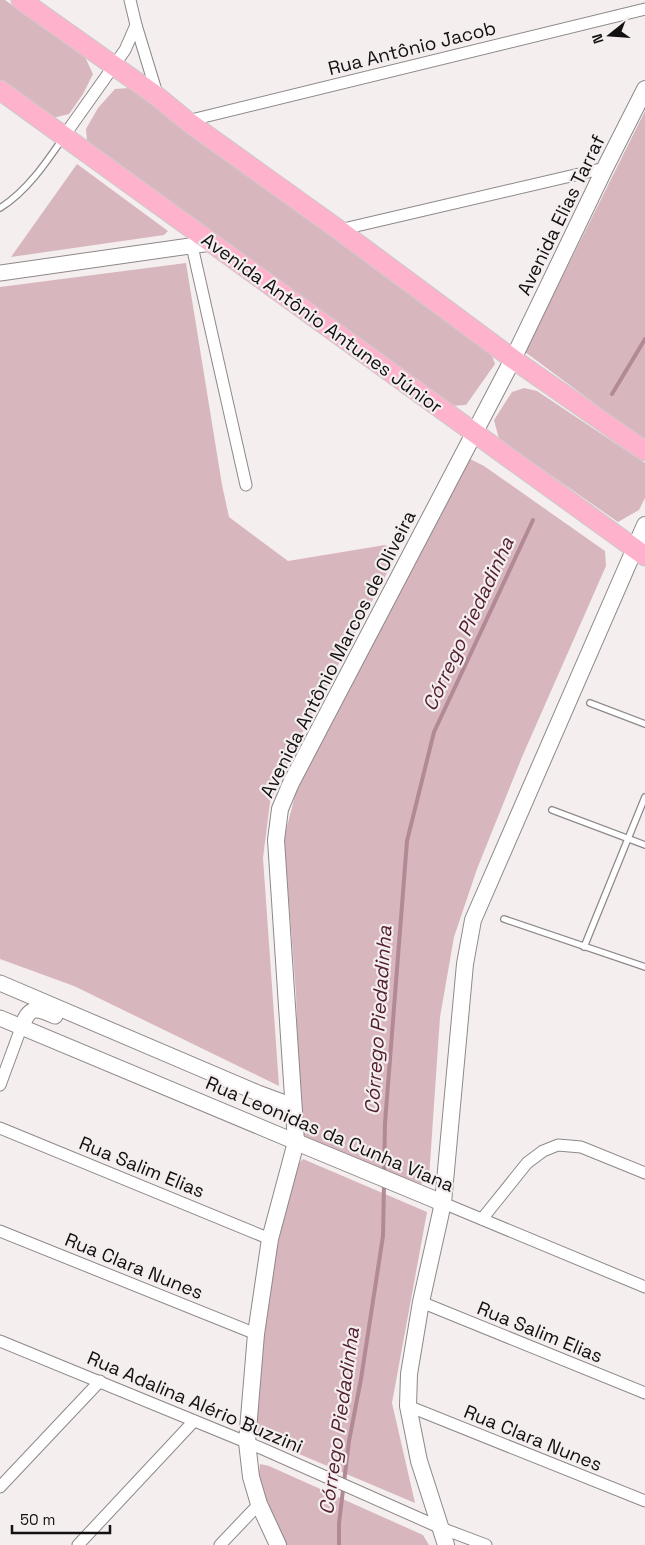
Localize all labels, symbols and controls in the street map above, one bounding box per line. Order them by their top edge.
north arrow [585,10,635,60]
street label: Rua Antônio Jacob [325,15,499,81]
text: N [588,32,608,46]
street label: Avenida Elias Tarraf [511,131,611,299]
street label: Avenida Antônio Antunes Júnior [196,227,448,419]
street label: Avenida Antônio Marcos de Oliveira [254,506,422,802]
water label: Córrego Piedadinha [416,533,520,715]
water label: Córrego Piedadinha [358,924,398,1115]
street label: Rua Leonidas da Cunha Viana [202,1070,458,1198]
street label: Rua Salim Elias [75,1130,209,1204]
street label: Rua Clara Nunes [61,1227,207,1305]
street label: Rua Salim Elias [473,1295,607,1369]
water label: Córrego Piedadinha [313,1325,365,1516]
street label: Rua Adalina Alério Buzzini [83,1345,307,1459]
street label: Rua Clara Nunes [460,1399,606,1477]
scale bar [12,1502,110,1534]
text: 50 m [20,1510,55,1529]

